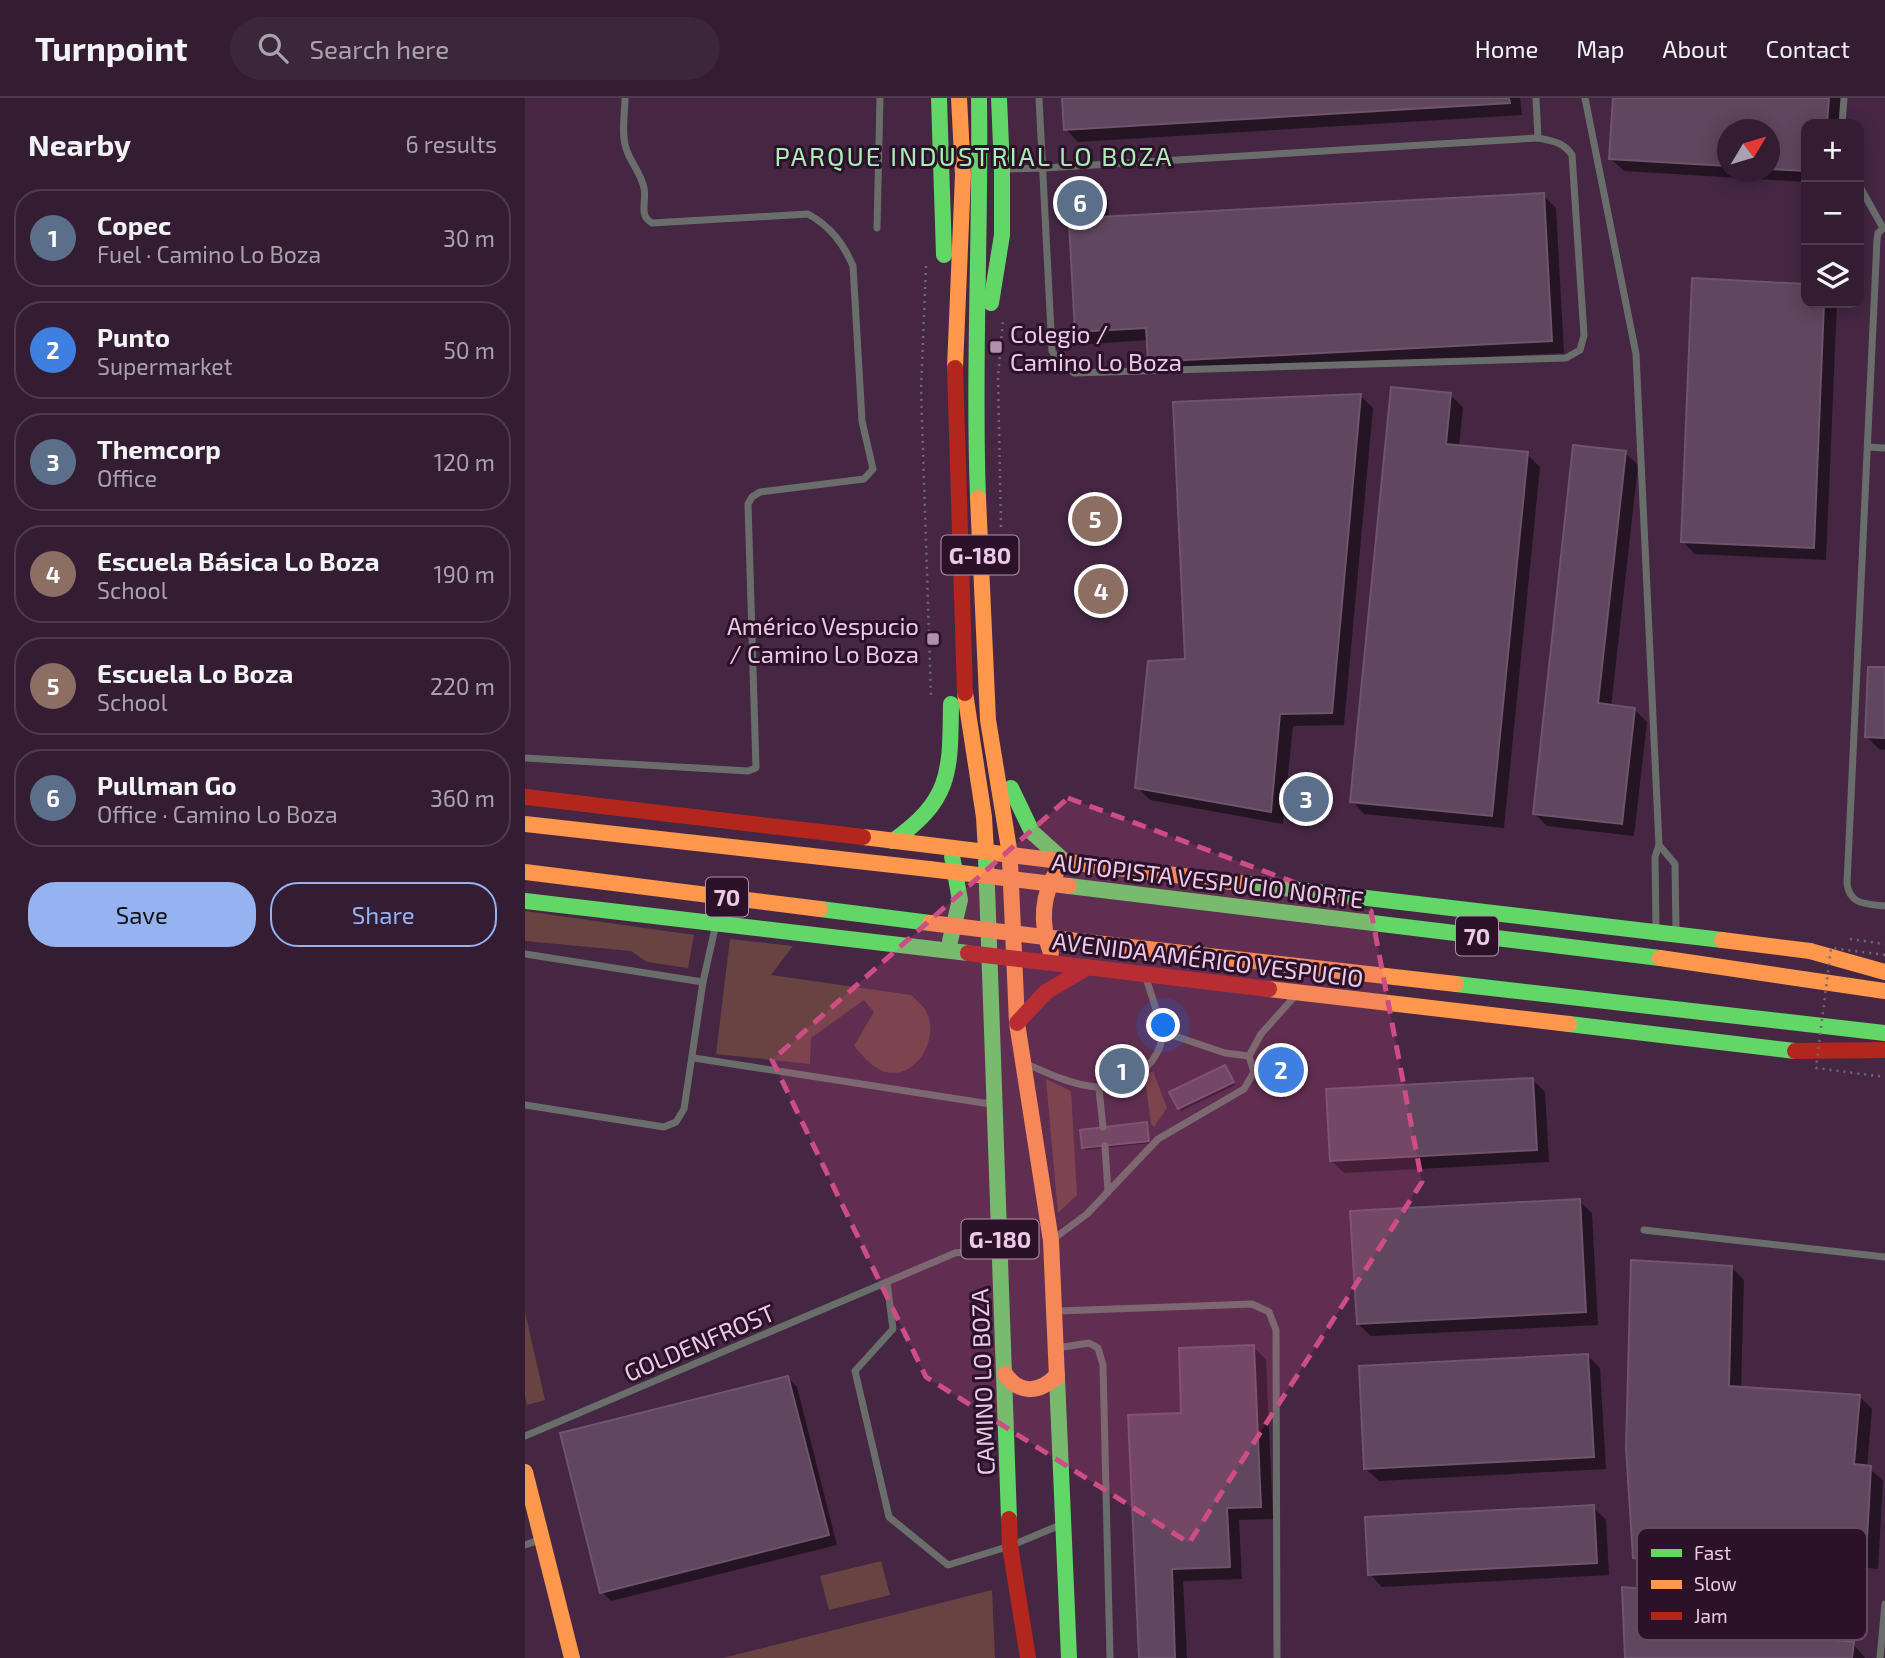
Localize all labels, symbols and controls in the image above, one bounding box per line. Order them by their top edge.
search box [230,17,720,80]
text: Turnpoint [35,28,188,68]
icon: search [254,29,292,67]
text: Search here [310,33,449,64]
text: Home [1475,34,1538,63]
text: Map [1576,34,1624,63]
text: About [1662,34,1728,63]
text: Contact [1766,34,1850,63]
north arrow [1717,119,1780,182]
map controls [1801,119,1864,308]
button: + [1801,119,1864,182]
text: Nearby [28,126,131,162]
text: 6 results [406,130,497,158]
district label: PARQUE INDUSTRIAL LO BOZA [774,140,1174,171]
pin: 6 [1057,177,1103,229]
button: − [1801,182,1864,245]
text: Copec [97,209,171,240]
text: 1 [48,224,58,252]
text: 30 m [443,224,495,252]
text: Fuel · Camino Lo Boza [97,240,321,268]
button: layers [1801,245,1864,308]
place label: Colegio / Camino Lo Boza [1010,319,1182,376]
text: Punto [97,321,170,352]
text: 2 [46,336,60,364]
text: 50 m [444,336,495,364]
marker: Colegio / Camino Lo Boza [988,339,1004,355]
text: Supermarket [97,352,232,380]
text: Themcorp [97,433,221,464]
text: 3 [46,448,60,476]
text: 120 m [434,448,495,476]
text: Office [97,464,157,492]
pin: 5 [1072,493,1118,545]
road number: G-180 [941,536,1019,575]
text: Escuela Básica Lo Boza [97,545,380,576]
text: 4 [46,560,60,588]
text: 190 m [434,560,495,588]
pin: 4 [1078,565,1124,617]
text: School [97,576,167,604]
place label: Américo Vespucio / Camino Lo Boza [727,611,919,668]
marker: Américo Vespucio / Camino Lo Boza [925,631,941,647]
text: Escuela Lo Boza [97,657,293,688]
text: 5 [47,672,59,700]
text: 220 m [430,672,495,700]
text: School [97,688,167,716]
text: Pullman Go [97,769,237,800]
pin: 3 [1283,773,1329,825]
text: 6 [46,784,60,812]
text: 360 m [430,784,495,812]
text: Office · Camino Lo Boza [97,800,338,828]
street label: AUTOPISTA VESPUCIO NORTE [1050,846,1366,914]
road number: 70 [706,877,748,916]
button: Save [28,882,256,947]
button: Share [270,882,497,947]
road number: 70 [1456,916,1498,956]
street label: AVENIDA AMÉRICO VESPUCIO [1051,926,1365,992]
your location [1146,1008,1180,1042]
pin: 2 [1258,1044,1304,1096]
pin: 1 [1099,1045,1145,1097]
road number: G-180 [961,1220,1039,1258]
street label: CAMINO LO BOZA [964,1288,1000,1476]
street label: GOLDENFROST [619,1297,779,1387]
legend [1637,1528,1867,1640]
text: Fast [1694,1541,1731,1564]
text: Slow [1694,1572,1737,1595]
text: Jam [1694,1604,1728,1627]

